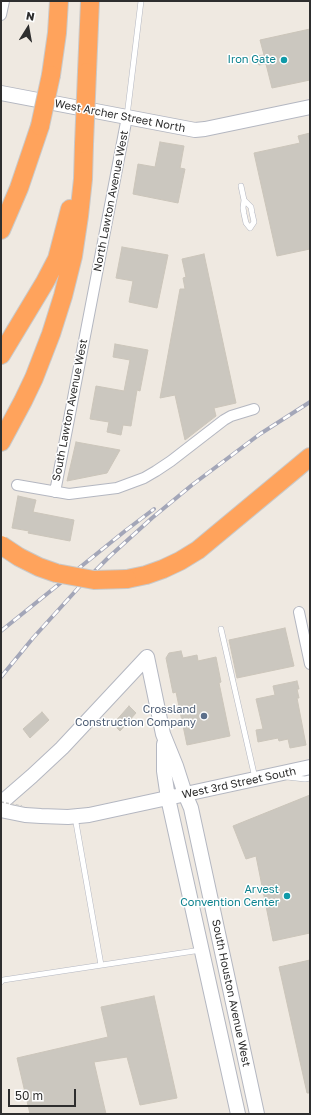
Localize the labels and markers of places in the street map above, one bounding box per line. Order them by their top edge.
place label: Iron Gate [228,53,276,67]
marker: Iron Gate [279,55,289,65]
place label: Crossland Construction Company [75,703,196,729]
marker: Crossland Construction Company [199,711,209,721]
place label: Arvest Convention Center [180,883,279,909]
marker: Arvest Convention Center [282,891,292,901]

